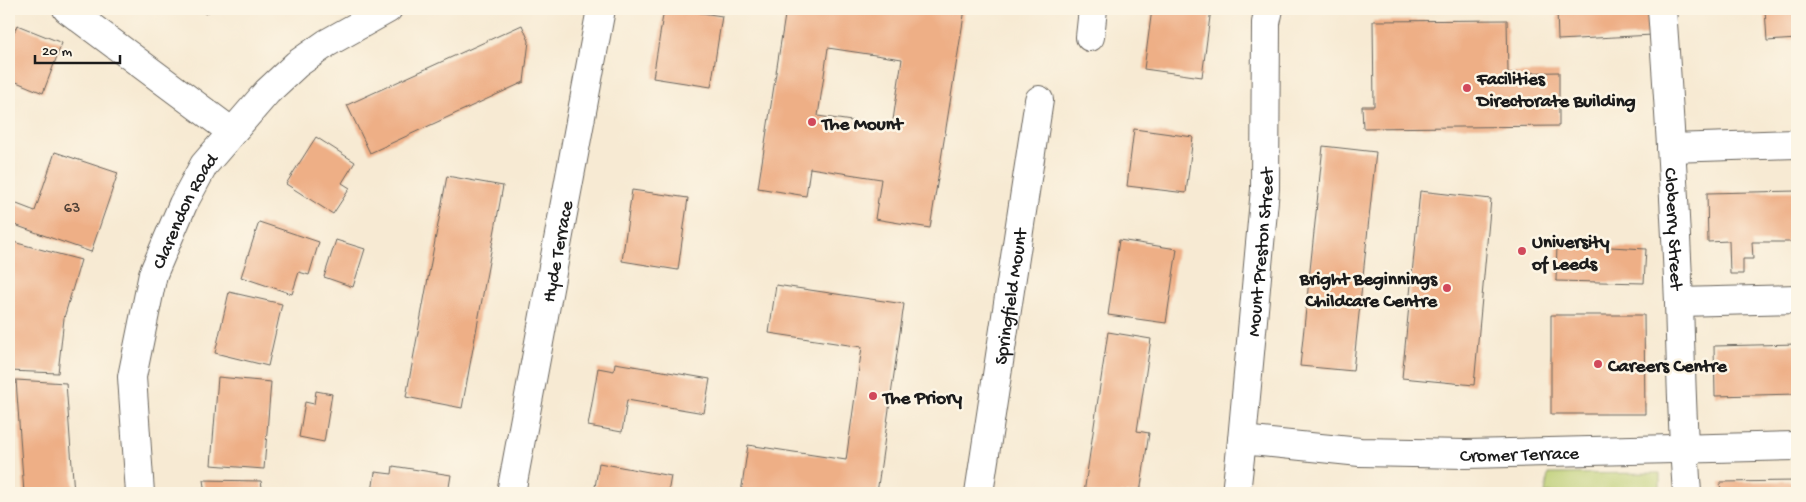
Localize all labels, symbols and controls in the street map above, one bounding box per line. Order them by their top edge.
scale bar [35,32,120,64]
text: 20 m [42,43,72,61]
place label: Facilities Directorate Building [1475,69,1636,114]
marker: Facilities Directorate Building [1461,82,1473,94]
place label: The Mount [820,114,905,137]
marker: The Mount [806,116,818,128]
street label: Clarendon Road [148,148,225,273]
street label: Mount Preston Street [1244,166,1280,338]
street label: Cloberry Street [1657,167,1687,293]
street label: Hyde Terrace [539,199,580,305]
house number: 63 [64,200,80,219]
street label: Springfield Mount [991,225,1035,366]
place label: University of Leeds [1531,232,1610,277]
marker: University of Leeds [1516,245,1528,257]
place label: Bright Beginnings Childcare Centre [1299,269,1438,314]
marker: Bright Beginnings Childcare Centre [1441,282,1453,294]
place label: Careers Centre [1607,356,1728,379]
marker: Careers Centre [1592,358,1604,370]
place label: The Priory [881,388,963,411]
marker: The Priory [867,390,879,402]
street label: Cromer Terrace [1460,443,1579,469]

